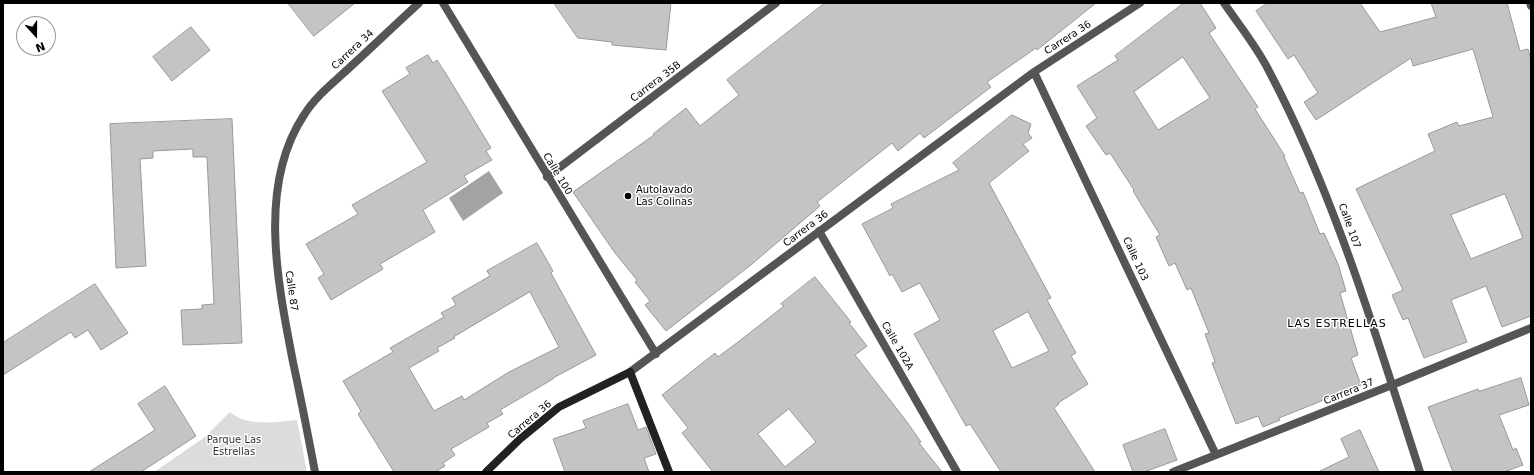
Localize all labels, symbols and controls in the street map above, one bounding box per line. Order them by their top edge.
north arrow [16,16,56,56]
street label: Carrera 36 [1042,18,1094,58]
street label: Carrera 34 [329,27,377,73]
text: N [33,39,47,54]
street label: Carrera 35B [628,59,684,105]
street label: Calle 100 [540,151,574,197]
place label: Autolavado Las Colinas [636,184,693,208]
marker: Autolavado Las Colinas [623,191,633,201]
street label: Calle 107 [1335,202,1363,250]
street label: Carrera 36 [781,208,831,250]
street label: Calle 103 [1120,235,1150,283]
street label: Calle 87 [282,270,300,312]
district label: LAS ESTRELLAS [1287,317,1387,331]
street label: Calle 102A [878,320,916,372]
street label: Carrera 37 [1322,376,1376,408]
street label: Carrera 36 [506,398,554,442]
park label: Parque Las Estrellas [207,434,261,458]

